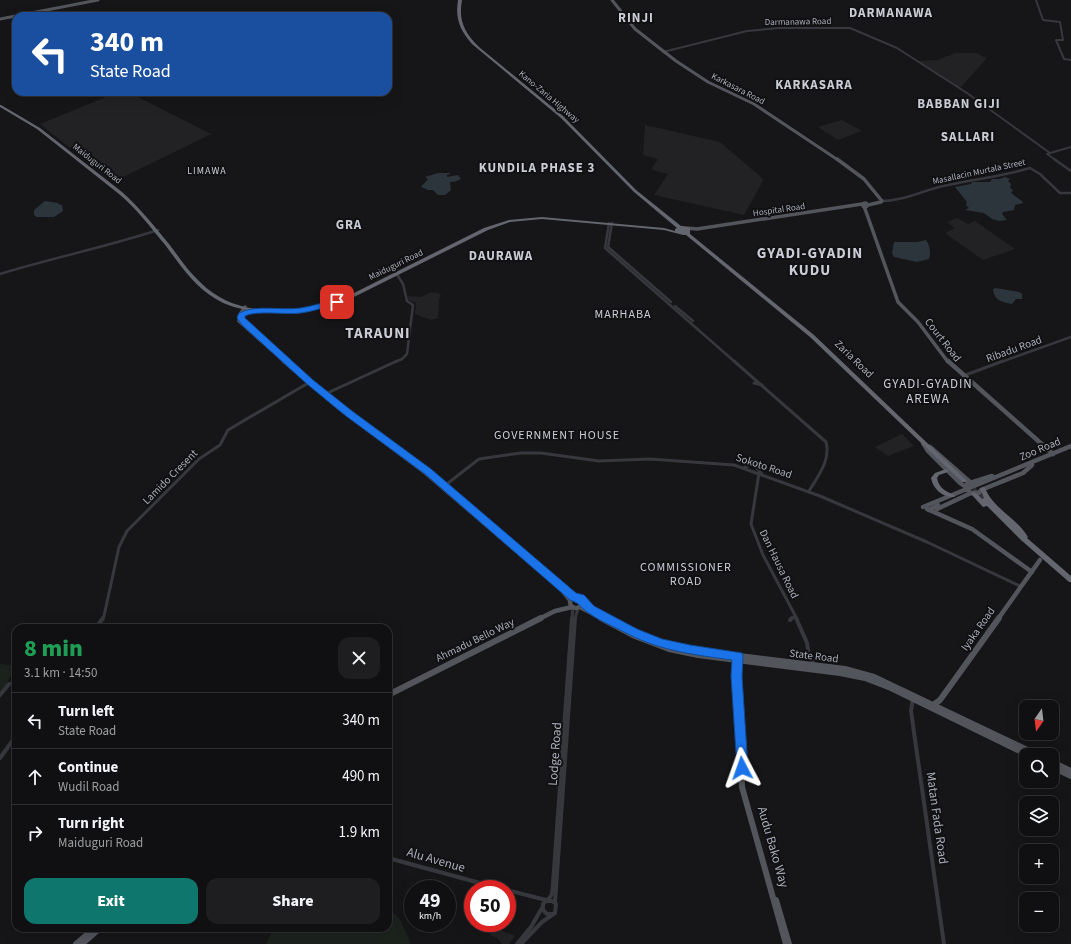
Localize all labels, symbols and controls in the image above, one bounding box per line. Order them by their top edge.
district label: DARMANAWA [849,4,933,22]
district label: RINJI [618,9,654,27]
street label: Darmanawa Road [765,15,831,29]
text: 340 m [90,22,164,62]
icon: left [24,28,76,80]
text: State Road [90,59,171,84]
street label: Kano-Zaria Highway [516,68,583,127]
street label: Karkasara Road [709,70,767,108]
district label: KARKASARA [775,76,853,94]
district label: BABBAN GIJI [917,95,1001,113]
district label: SALLARI [941,128,995,146]
street label: Maiduguri Road [70,141,124,187]
street label: Masallacin Murtala Street [931,156,1027,188]
district label: KUNDILA PHASE 3 [479,159,595,177]
district label: LIMAWA [187,164,227,178]
street label: Hospital Road [752,200,806,220]
district label: GRA [336,216,362,234]
district label: GYADI-GYADIN KUDU [757,243,863,281]
street label: Maiduguri Road [367,246,425,284]
district label: DAURAWA [469,247,533,265]
pin [320,285,354,319]
icon: arrive [326,291,348,313]
district label: MARHABA [595,306,651,323]
street label: Court Road [921,315,965,365]
district label: TARAUNI [345,323,411,344]
street label: Ribadu Road [984,332,1044,366]
street label: Zaria Road [831,337,877,381]
district label: GYADI-GYADIN AREWA [883,375,973,408]
district label: GOVERNMENT HOUSE [494,427,620,444]
street label: Zoo Road [1017,434,1063,464]
street label: Lamido Cresent [139,446,201,508]
street label: Sokoto Road [734,450,794,482]
street label: Dan Hausa Road [756,527,802,601]
district label: COMMISSIONER ROAD [640,559,732,590]
street label: Iyaka Road [958,604,998,654]
street label: Ahmadu Bello Way [433,614,517,666]
text: 8 min [24,631,83,666]
button: close [338,637,380,679]
street label: State Road [789,646,839,666]
text: 3.1 km · 14:50 [24,664,98,682]
north arrow [1019,700,1059,740]
map controls [1019,700,1059,932]
text: Turn left [58,701,114,722]
icon: left [24,710,46,732]
text: 340 m [342,710,380,731]
text: State Road [58,722,116,740]
street label: Lodge Road [544,722,566,786]
position arrow [721,747,763,789]
button: search [1019,748,1059,788]
text: Continue [58,757,118,778]
icon: ahead [24,766,46,788]
text: 490 m [342,766,380,787]
street label: Matan Fada Road [922,771,952,865]
text: Wudil Road [58,778,120,796]
button: layers [1019,796,1059,836]
street label: Audu Bako Way [753,804,793,890]
text: Turn right [58,813,124,834]
icon: right [24,822,46,844]
text: 1.9 km [338,822,380,843]
text: Maiduguri Road [58,834,143,852]
street label: Alu Avenue [405,843,467,877]
button: + [1019,844,1059,884]
button: Exit [24,878,198,924]
button: Share [206,878,380,924]
speed limit sign: 50 [464,880,516,932]
text: 49 [419,887,441,915]
button: − [1019,892,1059,932]
text: km/h [419,909,441,923]

